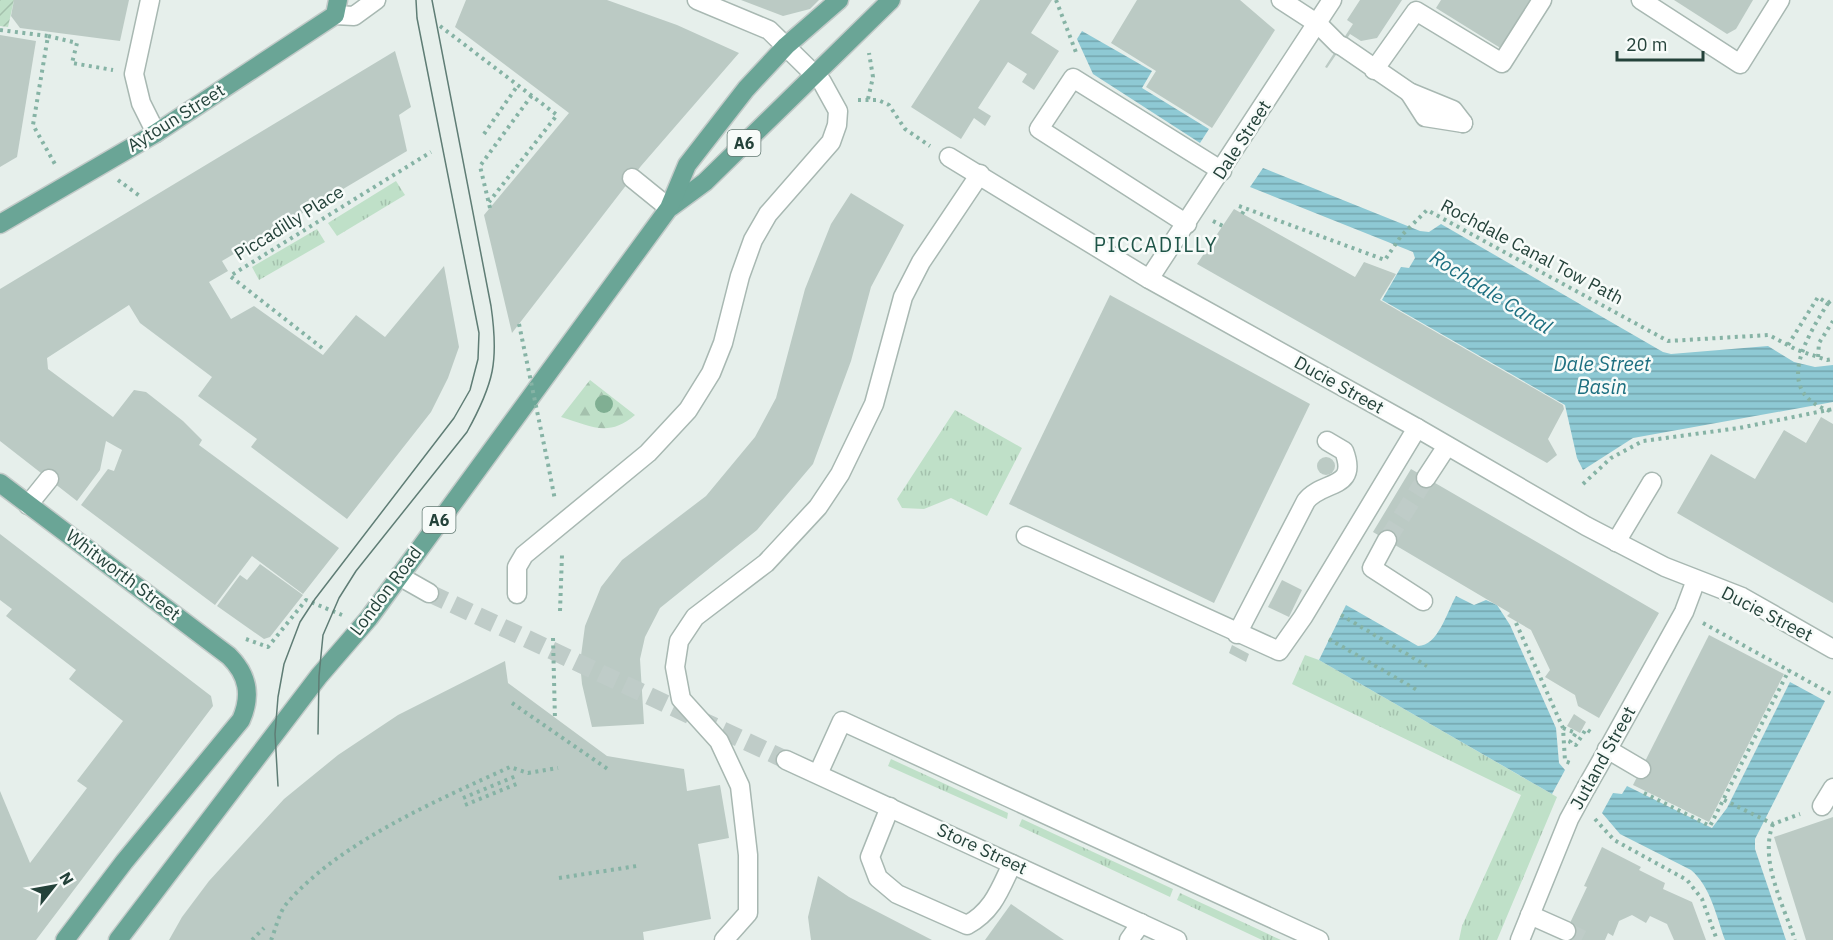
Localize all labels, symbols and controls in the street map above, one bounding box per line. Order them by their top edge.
scale bar [1617,24,1702,62]
text: 20 m [1626,33,1668,56]
street label: Aytoun Street [123,79,229,157]
street label: Dale Street [1207,96,1276,184]
road number: A6 [728,130,760,156]
street label: Piccadilly Place [230,180,348,265]
street label: Rochdale Canal Tow Path [1437,195,1627,309]
district label: PICCADILLY [1094,231,1218,258]
water label: Rochdale Canal [1426,245,1556,339]
street label: Ducie Street [1290,350,1388,419]
water label: Dale Street Basin [1554,350,1651,400]
road number: A6 [422,507,456,533]
street label: Whitworth Street [61,524,185,625]
street label: London Road [345,542,427,640]
street label: Ducie Street [1718,581,1817,646]
street label: Jutland Street [1565,702,1640,813]
street label: Store Street [933,818,1031,879]
north arrow [24,856,84,916]
text: N [55,868,78,888]

